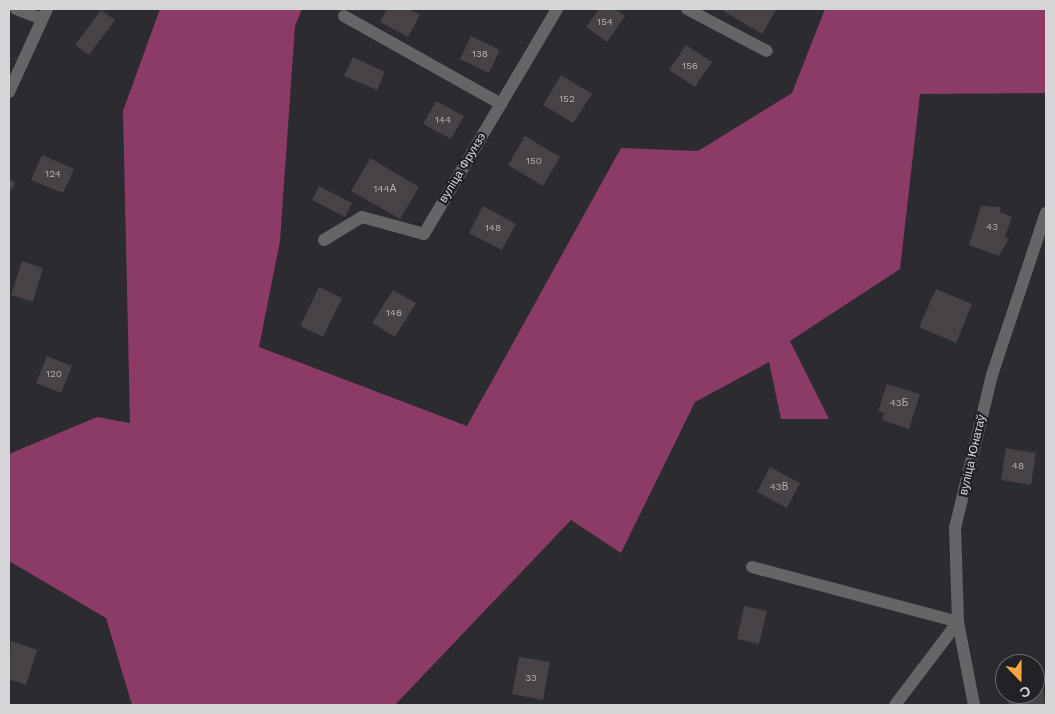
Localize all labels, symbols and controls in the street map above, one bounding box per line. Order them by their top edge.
house number: 154 [597,16,613,28]
house number: 138 [472,48,488,60]
house number: 156 [682,60,698,72]
house number: 152 [559,93,575,105]
house number: 144 [435,114,451,126]
street label: вуліца Фрунзэ [436,130,490,206]
house number: 150 [526,155,542,167]
house number: 124 [45,168,61,180]
house number: 144А [374,183,396,195]
house number: 43 [986,221,998,233]
house number: 148 [485,222,501,234]
house number: 146 [386,307,402,319]
house number: 120 [46,368,62,380]
house number: 43Б [890,397,908,409]
street label: вуліца Юнатаў [957,413,989,497]
house number: 48 [1012,460,1024,472]
house number: 43В [770,481,788,493]
north arrow [995,654,1045,704]
house number: 33 [525,672,537,684]
text: С [1018,683,1033,701]

